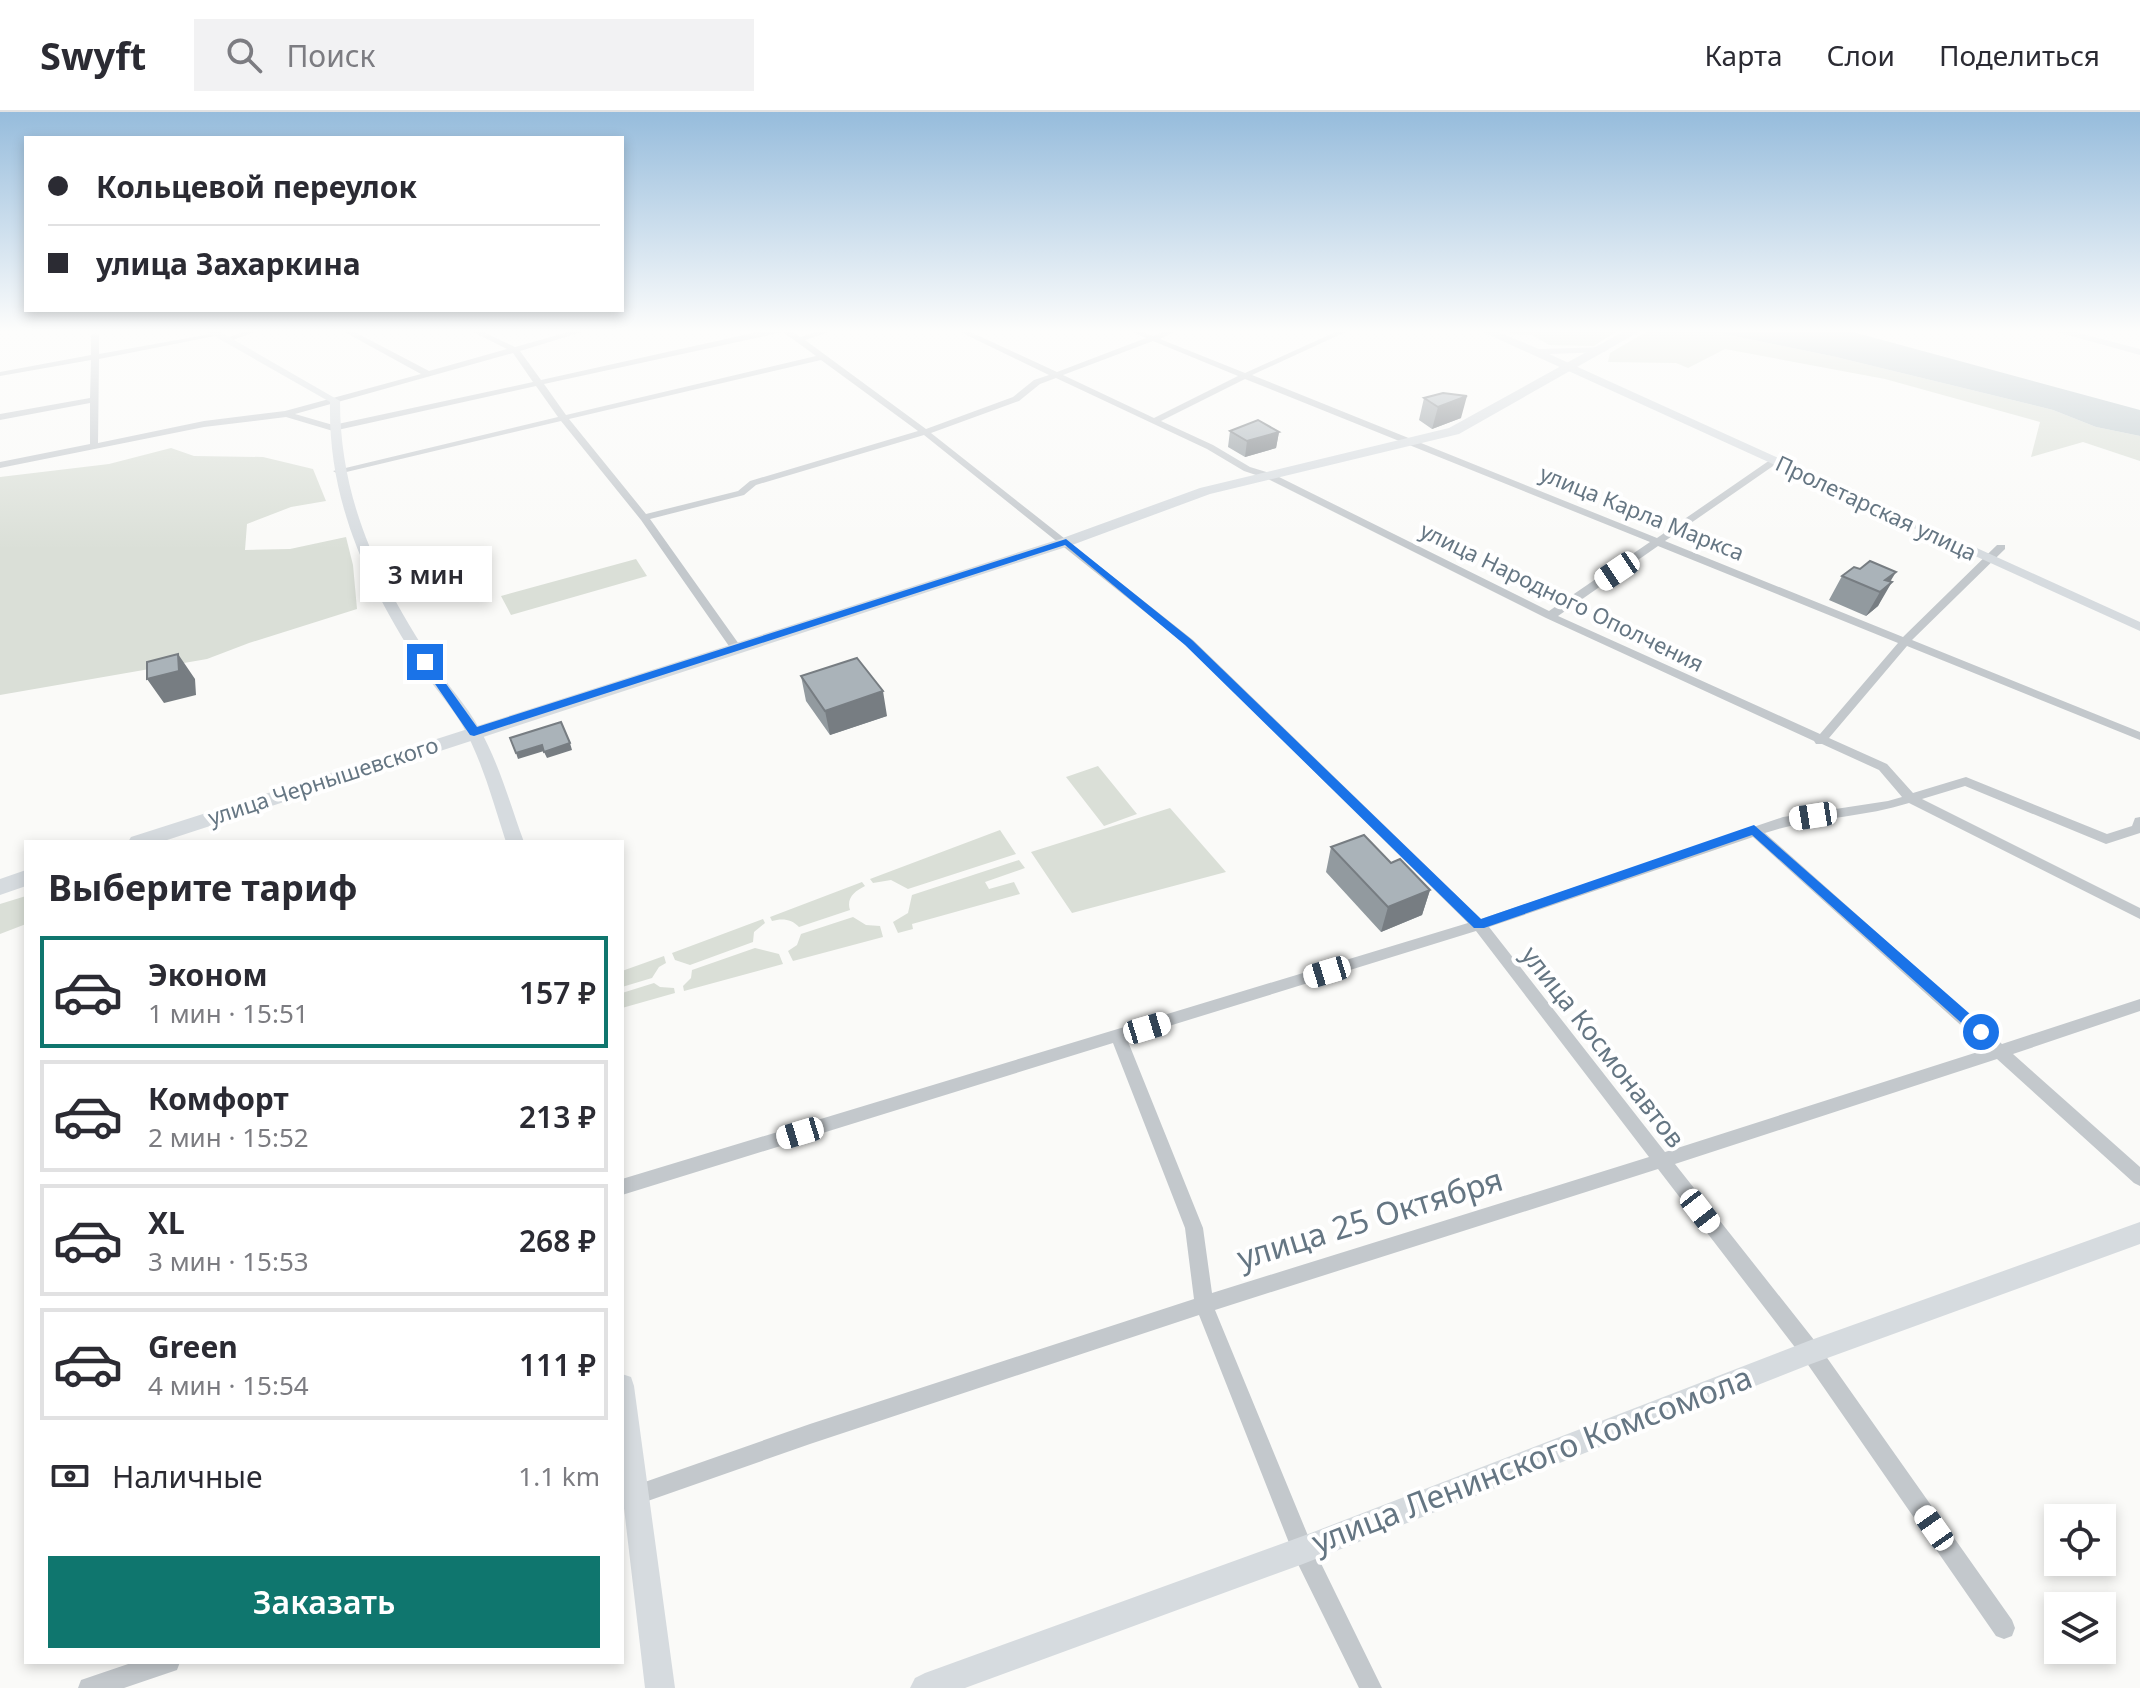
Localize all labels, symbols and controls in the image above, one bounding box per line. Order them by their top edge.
search box [194,19,754,91]
text: Swyft [40,29,146,81]
icon: search [222,33,266,77]
text: Поиск [286,35,376,76]
text: Карта [1704,36,1783,74]
text: Слои [1827,36,1895,74]
text: Поделиться [1939,36,2100,74]
text: Кольцевой переулок [96,166,417,207]
text: улица Захаркина [96,243,361,284]
street label: Пролетарская улица [1771,447,1982,567]
street label: улица Карла Маркса [1536,457,1749,567]
street label: улица Народного Ополчения [1416,514,1709,678]
callout: 3 мин [359,546,491,602]
car [1590,548,1644,594]
text: 3 мин [388,556,464,592]
route end [407,644,443,680]
street label: улица Чернышевского [204,729,442,831]
car [1787,800,1839,832]
text: Выберите тариф [48,863,357,912]
street label: улица Космонавтов [1514,938,1694,1155]
text: Эконом [148,954,268,995]
car [1301,954,1353,990]
icon: car [52,956,124,1028]
text: 157 ₽ [519,972,596,1013]
text: 1 мин · 15:51 [148,995,309,1031]
car [1121,1010,1173,1046]
route start [1963,1014,1999,1050]
text: Комфорт [148,1078,289,1119]
icon: car [52,1080,124,1152]
text: 213 ₽ [519,1096,596,1137]
car [774,1115,826,1151]
text: 2 мин · 15:52 [148,1119,309,1155]
street label: улица 25 Октября [1232,1157,1508,1278]
car [1676,1185,1724,1237]
text: XL [148,1202,185,1243]
icon: car [52,1204,124,1276]
text: 268 ₽ [519,1220,596,1261]
text: 3 мин · 15:53 [148,1243,309,1279]
text: Green [148,1326,238,1367]
icon: car [52,1328,124,1400]
text: 111 ₽ [519,1344,596,1385]
street label: улица Ленинского Комсомола [1305,1355,1758,1563]
text: 4 мин · 15:54 [148,1367,309,1403]
icon: cash [48,1454,92,1498]
text: Наличные [112,1456,263,1497]
text: 1.1 km [518,1458,600,1494]
car [1910,1501,1958,1555]
map controls [2044,1504,2116,1664]
button: locate [2044,1504,2116,1576]
button: Заказать [48,1556,600,1648]
button: layers [2044,1592,2116,1664]

